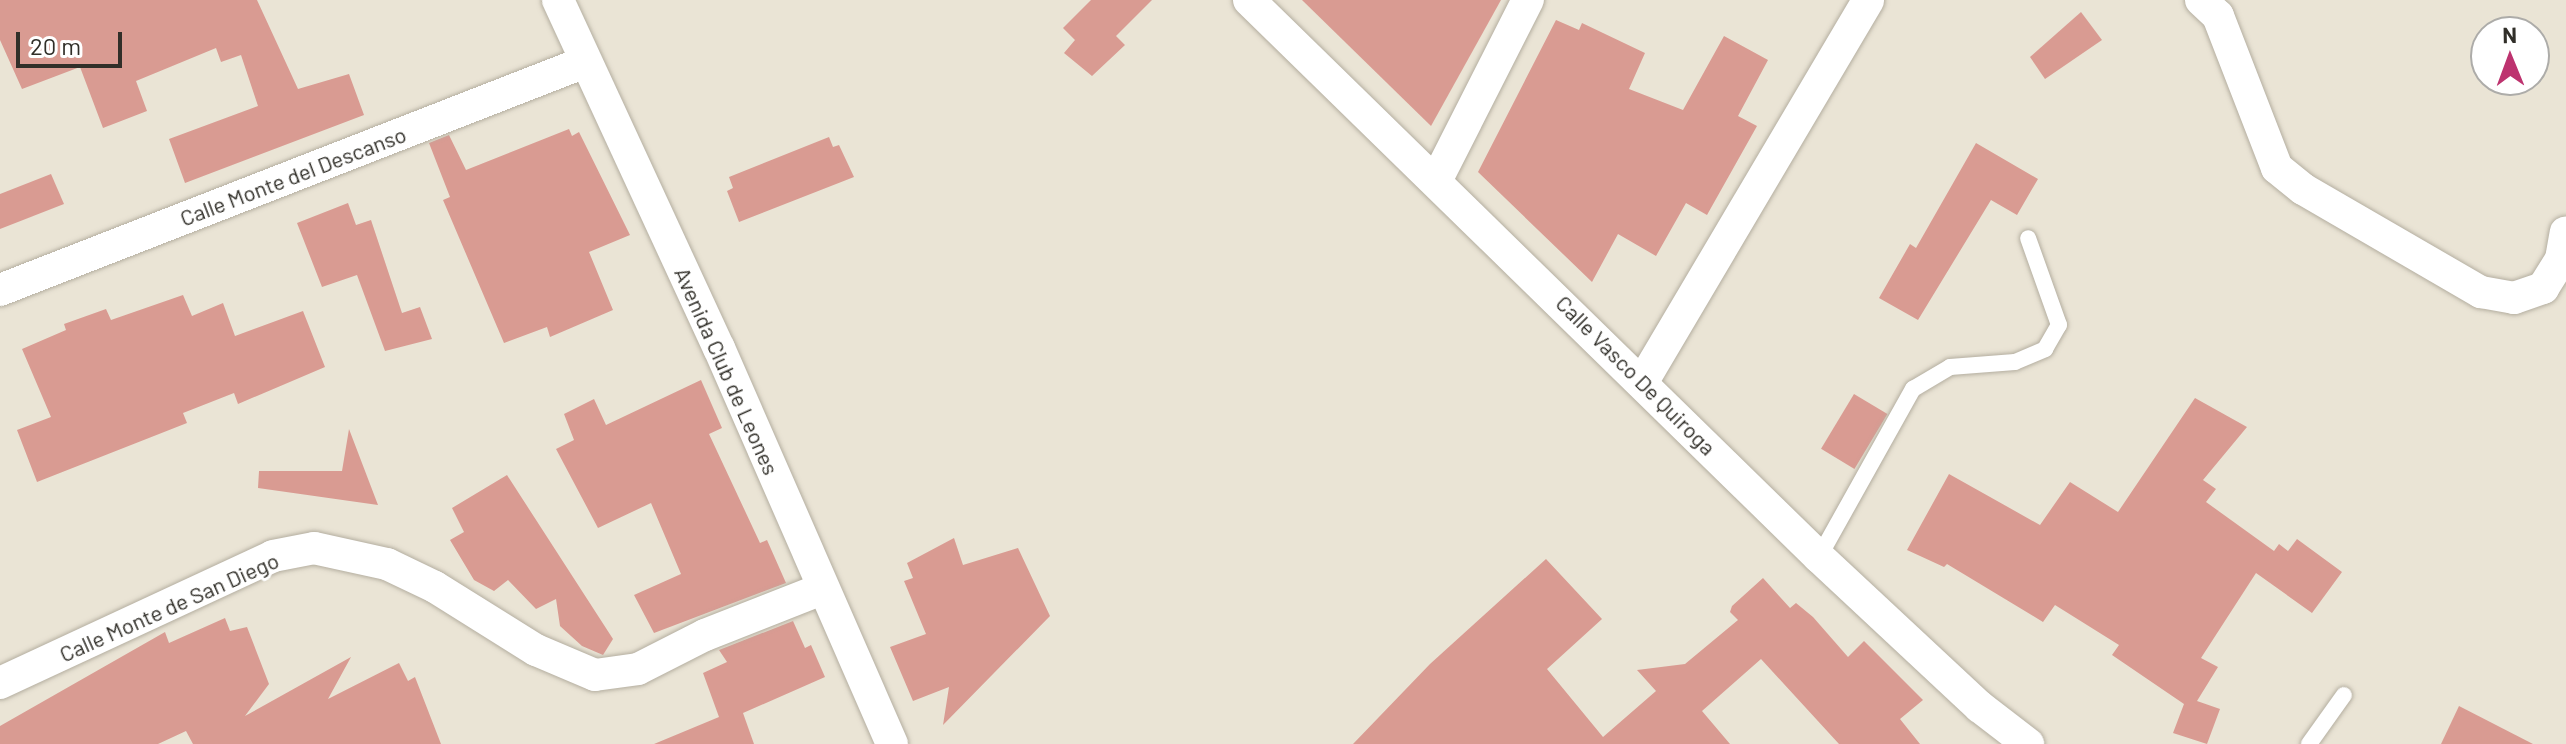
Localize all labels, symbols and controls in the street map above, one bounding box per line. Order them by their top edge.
scale bar [20,16,126,66]
north arrow [2470,16,2550,96]
text: N [2502,21,2517,47]
text: 20 m [30,31,81,60]
street label: Calle Monte del Descanso [176,121,410,231]
street label: Avenida Club de Leones [669,263,785,479]
street label: Calle Vasco De Quiroga [1551,290,1721,460]
street label: Calle Monte de San Diego [55,547,283,667]

